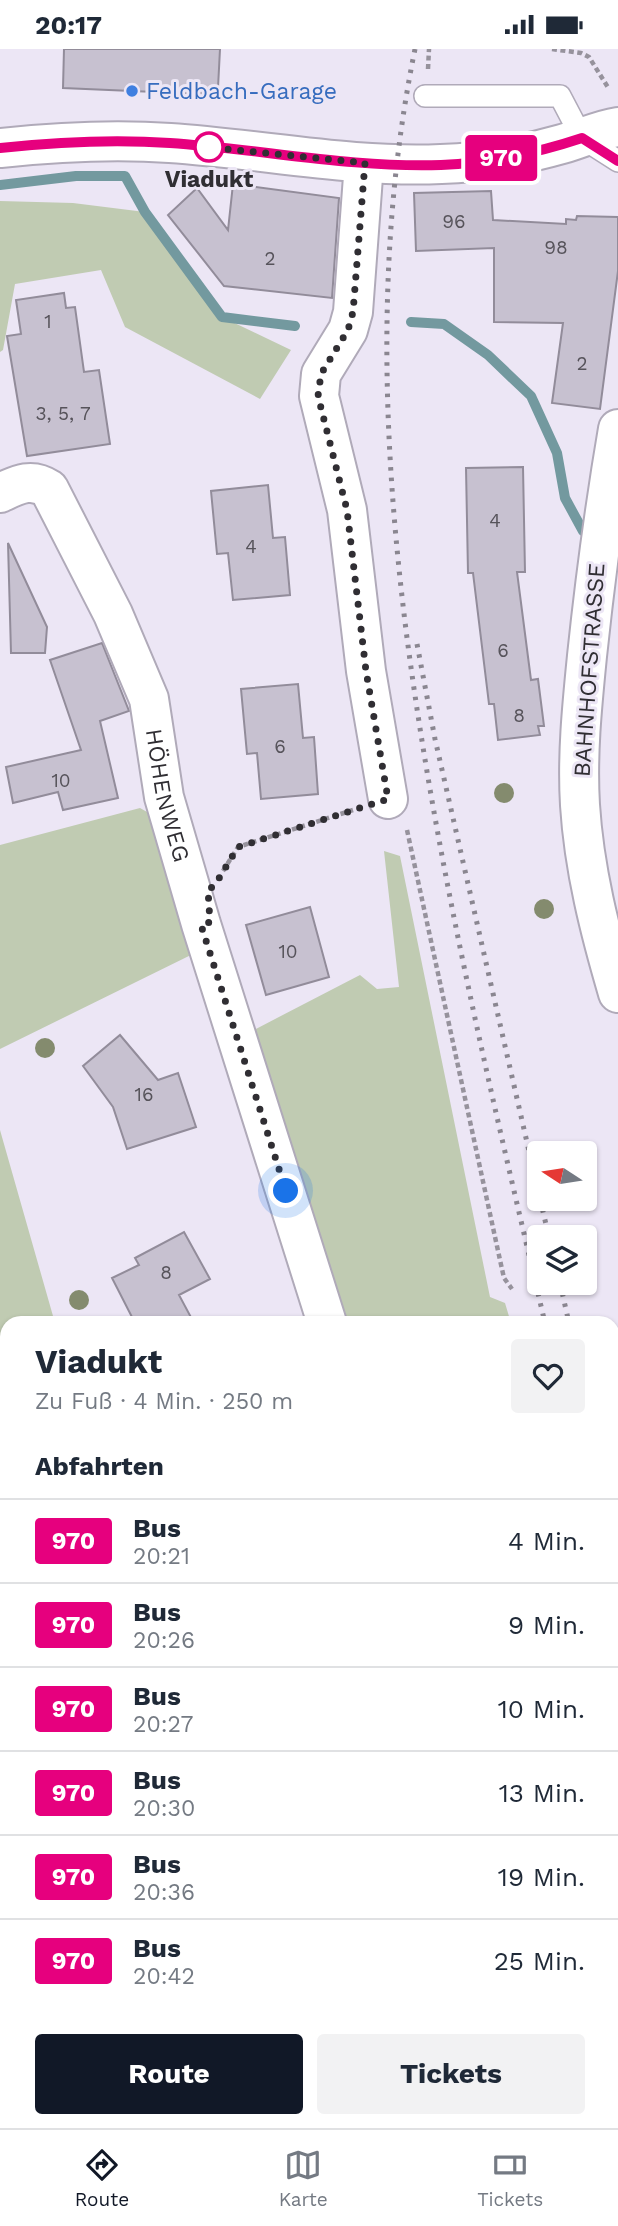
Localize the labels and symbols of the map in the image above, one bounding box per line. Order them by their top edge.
place label: Feldbach-Garage [146,78,337,105]
marker: Feldbach-Garage [124,83,140,99]
marker: Viadukt [194,132,224,162]
line badge: 970 [461,135,541,181]
place label: Viadukt [165,166,253,193]
house number: 96 [442,210,466,233]
house number: 98 [544,236,568,259]
house number: 2 [264,247,276,270]
house number: 1 [44,310,52,333]
house number: 2 [576,352,588,375]
house number: 3, 5, 7 [35,402,91,425]
house number: 4 [489,509,501,532]
house number: 4 [245,535,257,558]
street label: BAHNHOFSTRASSE [569,562,610,778]
house number: 6 [497,639,509,662]
house number: 8 [513,704,525,727]
street label: HÖHENWEG [140,727,195,865]
house number: 6 [274,735,286,758]
house number: 10 [51,769,71,792]
house number: 10 [278,940,298,963]
house number: 16 [135,1083,153,1106]
north arrow [527,1141,597,1211]
your location [268,1173,303,1208]
house number: 8 [160,1261,172,1284]

